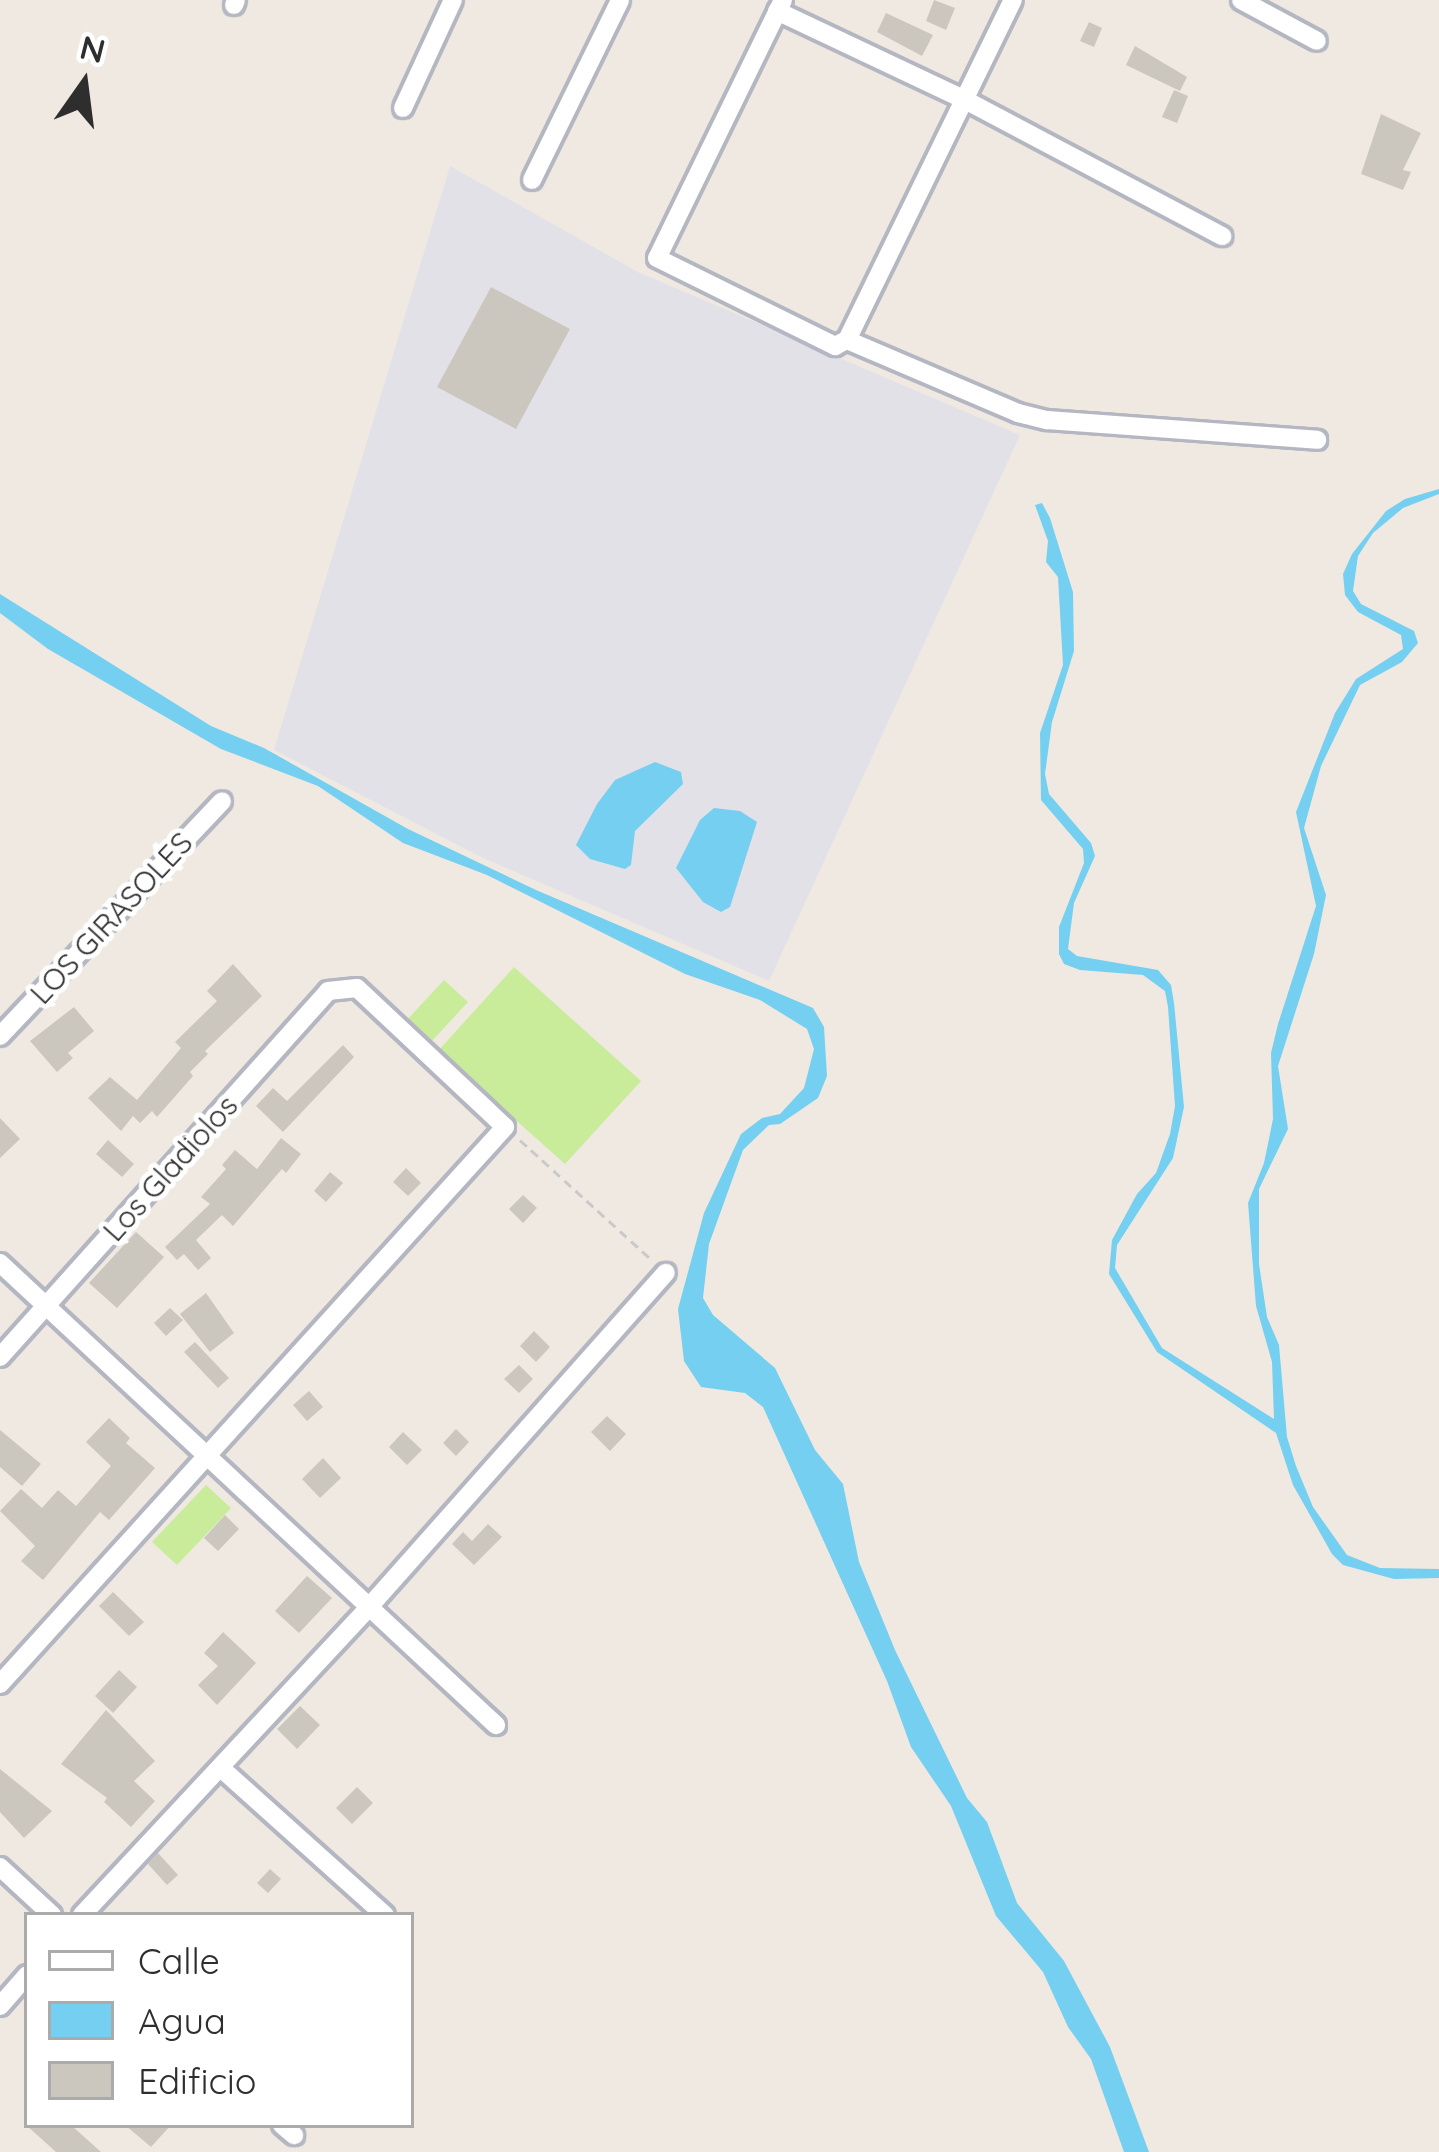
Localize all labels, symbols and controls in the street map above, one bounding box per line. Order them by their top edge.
north arrow [24,24,144,144]
text: N [76,26,110,71]
street label: LOS GIRASOLES [22,825,200,1011]
street label: Los Gladiolos [95,1088,245,1248]
legend [24,1912,414,2128]
text: Calle [138,1938,220,1983]
text: Agua [138,1998,226,2043]
text: Edificio [138,2058,257,2103]

